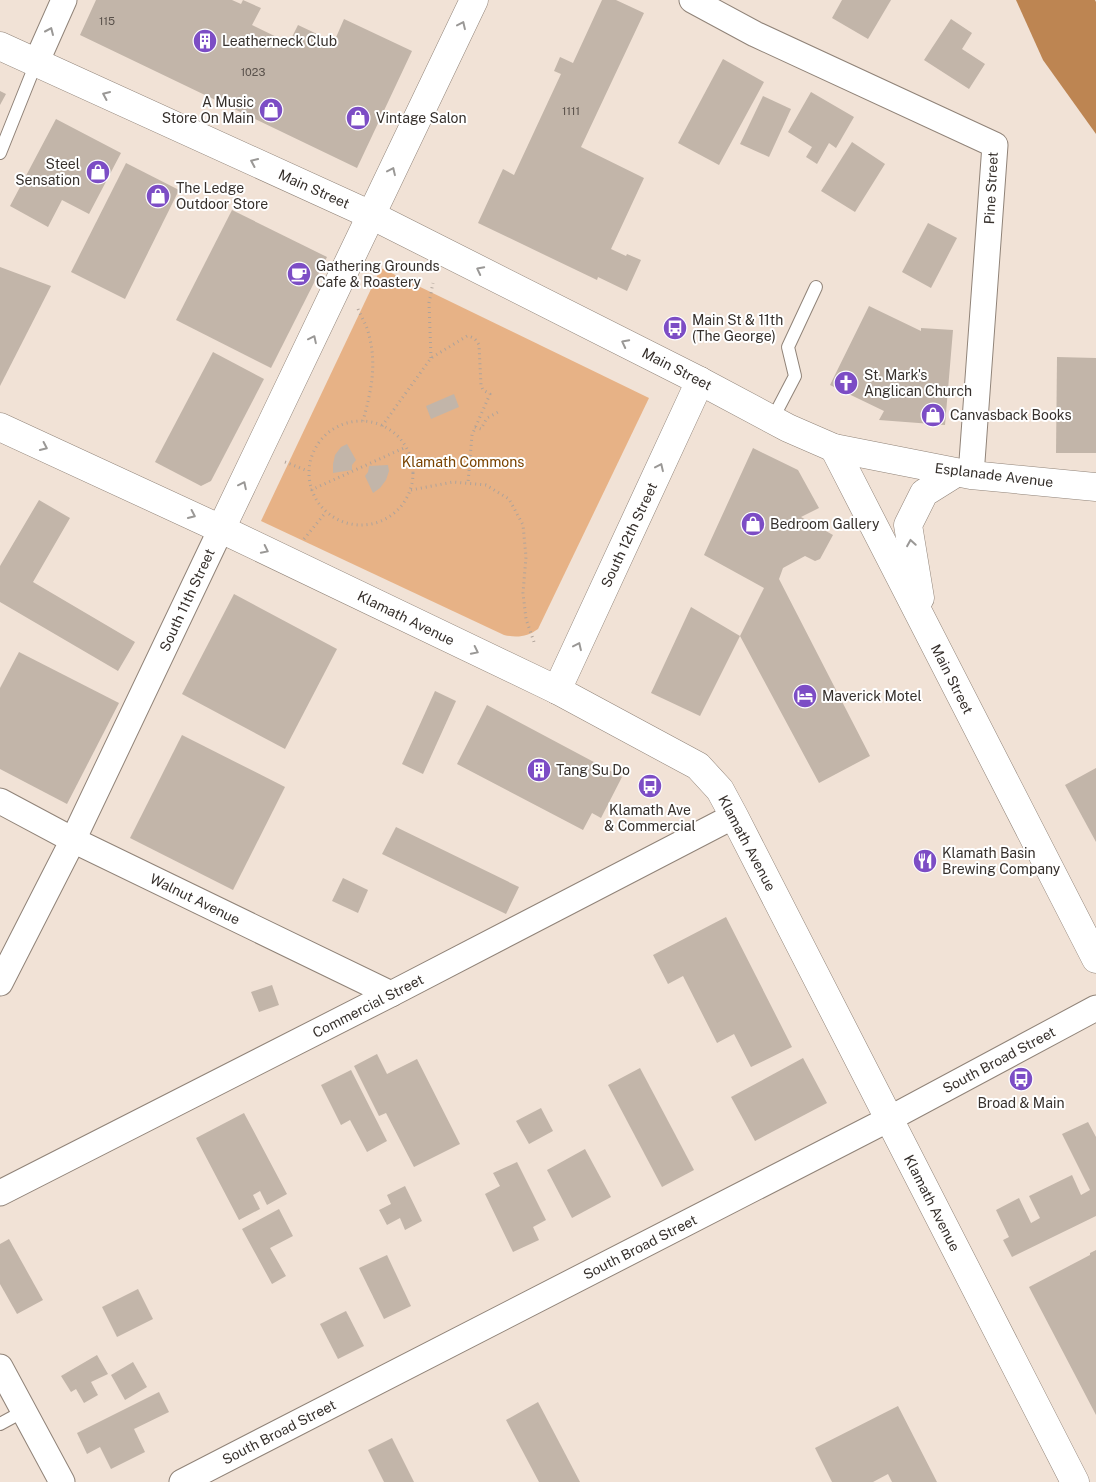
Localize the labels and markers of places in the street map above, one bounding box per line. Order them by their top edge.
building icon: Leatherneck Club [192,28,218,54]
place label: Leatherneck Club [222,33,337,49]
place label: A Music Store On Main [162,94,254,126]
shop icon: A Music Store On Main [258,97,284,123]
shop icon: Vintage Salon [345,105,371,131]
place label: Vintage Salon [376,110,467,126]
place label: Steel Sensation [15,156,80,188]
shop icon: Steel Sensation [85,159,111,185]
place label: The Ledge Outdoor Store [176,180,268,212]
shop icon: The Ledge Outdoor Store [145,183,171,209]
place label: Gathering Grounds Cafe & Roastery [316,258,440,290]
cafe icon: Gathering Grounds Cafe & Roastery [286,261,312,287]
place label: Main St & 11th (The George) [692,312,783,344]
bus stop icon: Main St & 11th (The George) [662,315,688,341]
place label: St. Mark's Anglican Church [864,367,972,399]
church icon: St. Mark's Anglican Church [833,370,859,396]
shop icon: Canvasback Books [920,402,946,428]
place label: Canvasback Books [950,407,1072,423]
shop icon: Bedroom Gallery [740,511,766,537]
place label: Bedroom Gallery [770,516,880,532]
hotel icon: Maverick Motel [792,683,818,709]
place label: Maverick Motel [822,688,922,704]
building icon: Tang Su Do [526,757,552,783]
place label: Tang Su Do [556,762,630,778]
bus stop icon: Klamath Ave & Commercial [637,773,663,799]
place label: Klamath Ave & Commercial [604,802,696,834]
place label: Klamath Basin Brewing Company [942,845,1061,877]
restaurant icon: Klamath Basin Brewing Company [912,848,938,874]
bus stop icon: Broad & Main [1008,1066,1034,1092]
place label: Broad & Main [977,1095,1065,1111]

